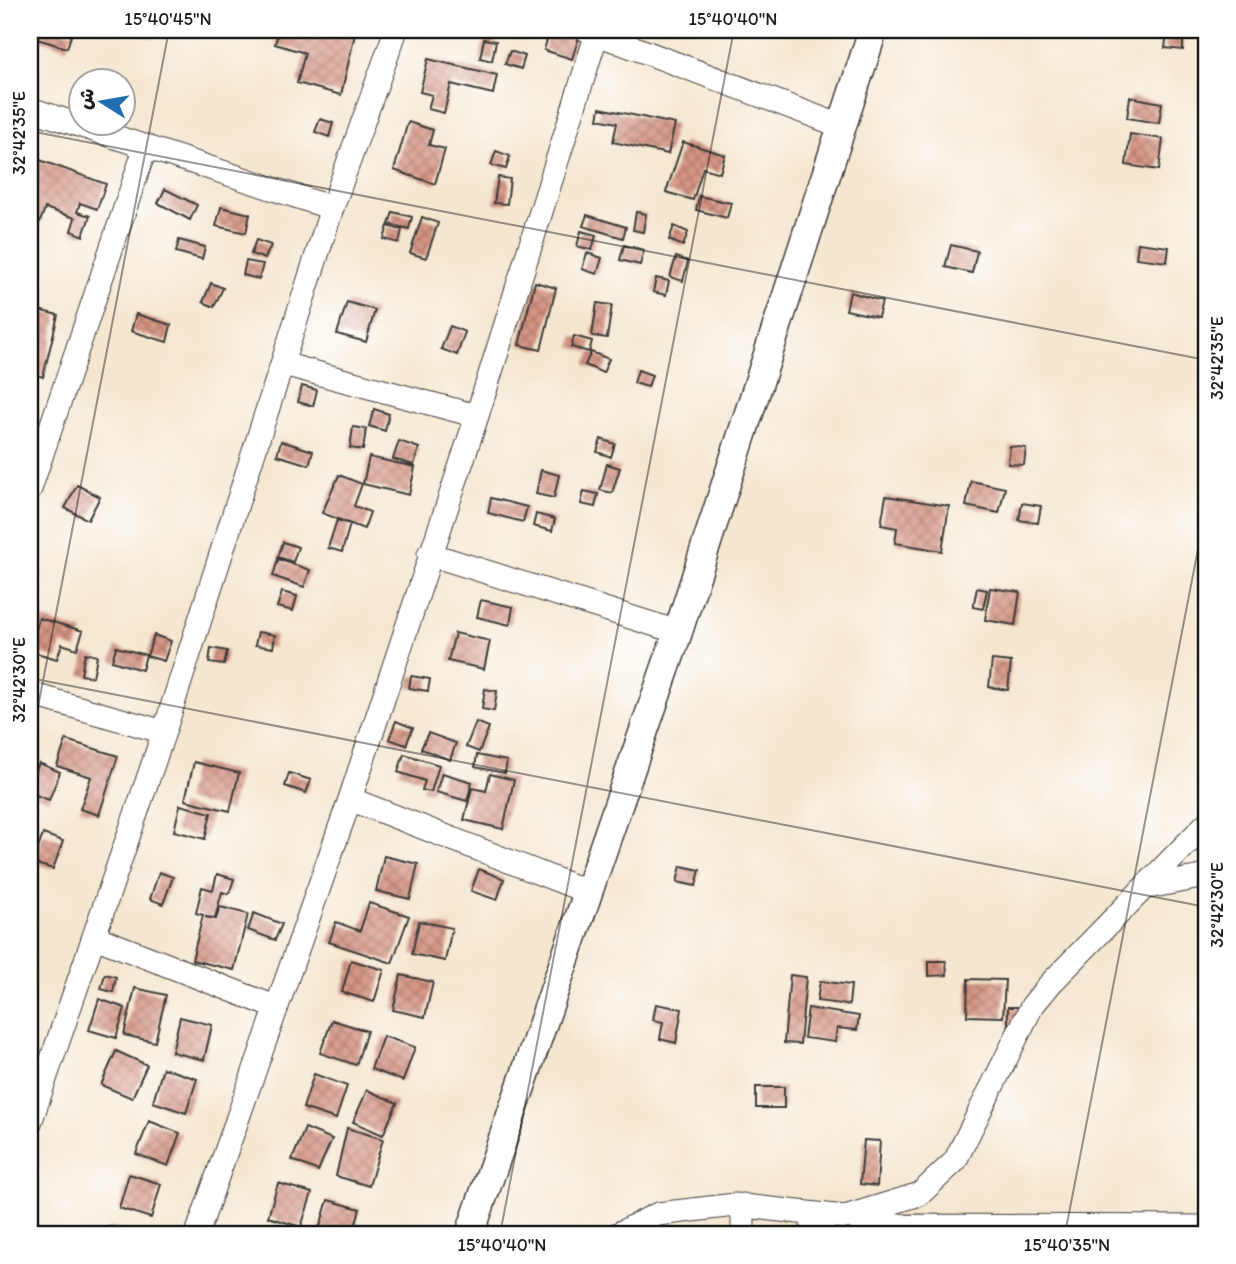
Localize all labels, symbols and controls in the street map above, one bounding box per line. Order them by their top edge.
text: 15°40'45"N [124,8,212,30]
text: 15°40'40"N [689,8,778,30]
north arrow [66,66,136,136]
text: ش [73,86,99,111]
text: 32°42'35"E [8,91,30,175]
text: 32°42'35"E [1206,316,1228,400]
text: 32°42'30"E [8,637,30,723]
text: 32°42'30"E [1206,862,1228,948]
text: 15°40'40"N [458,1234,547,1256]
text: 15°40'35"N [1024,1234,1110,1256]

